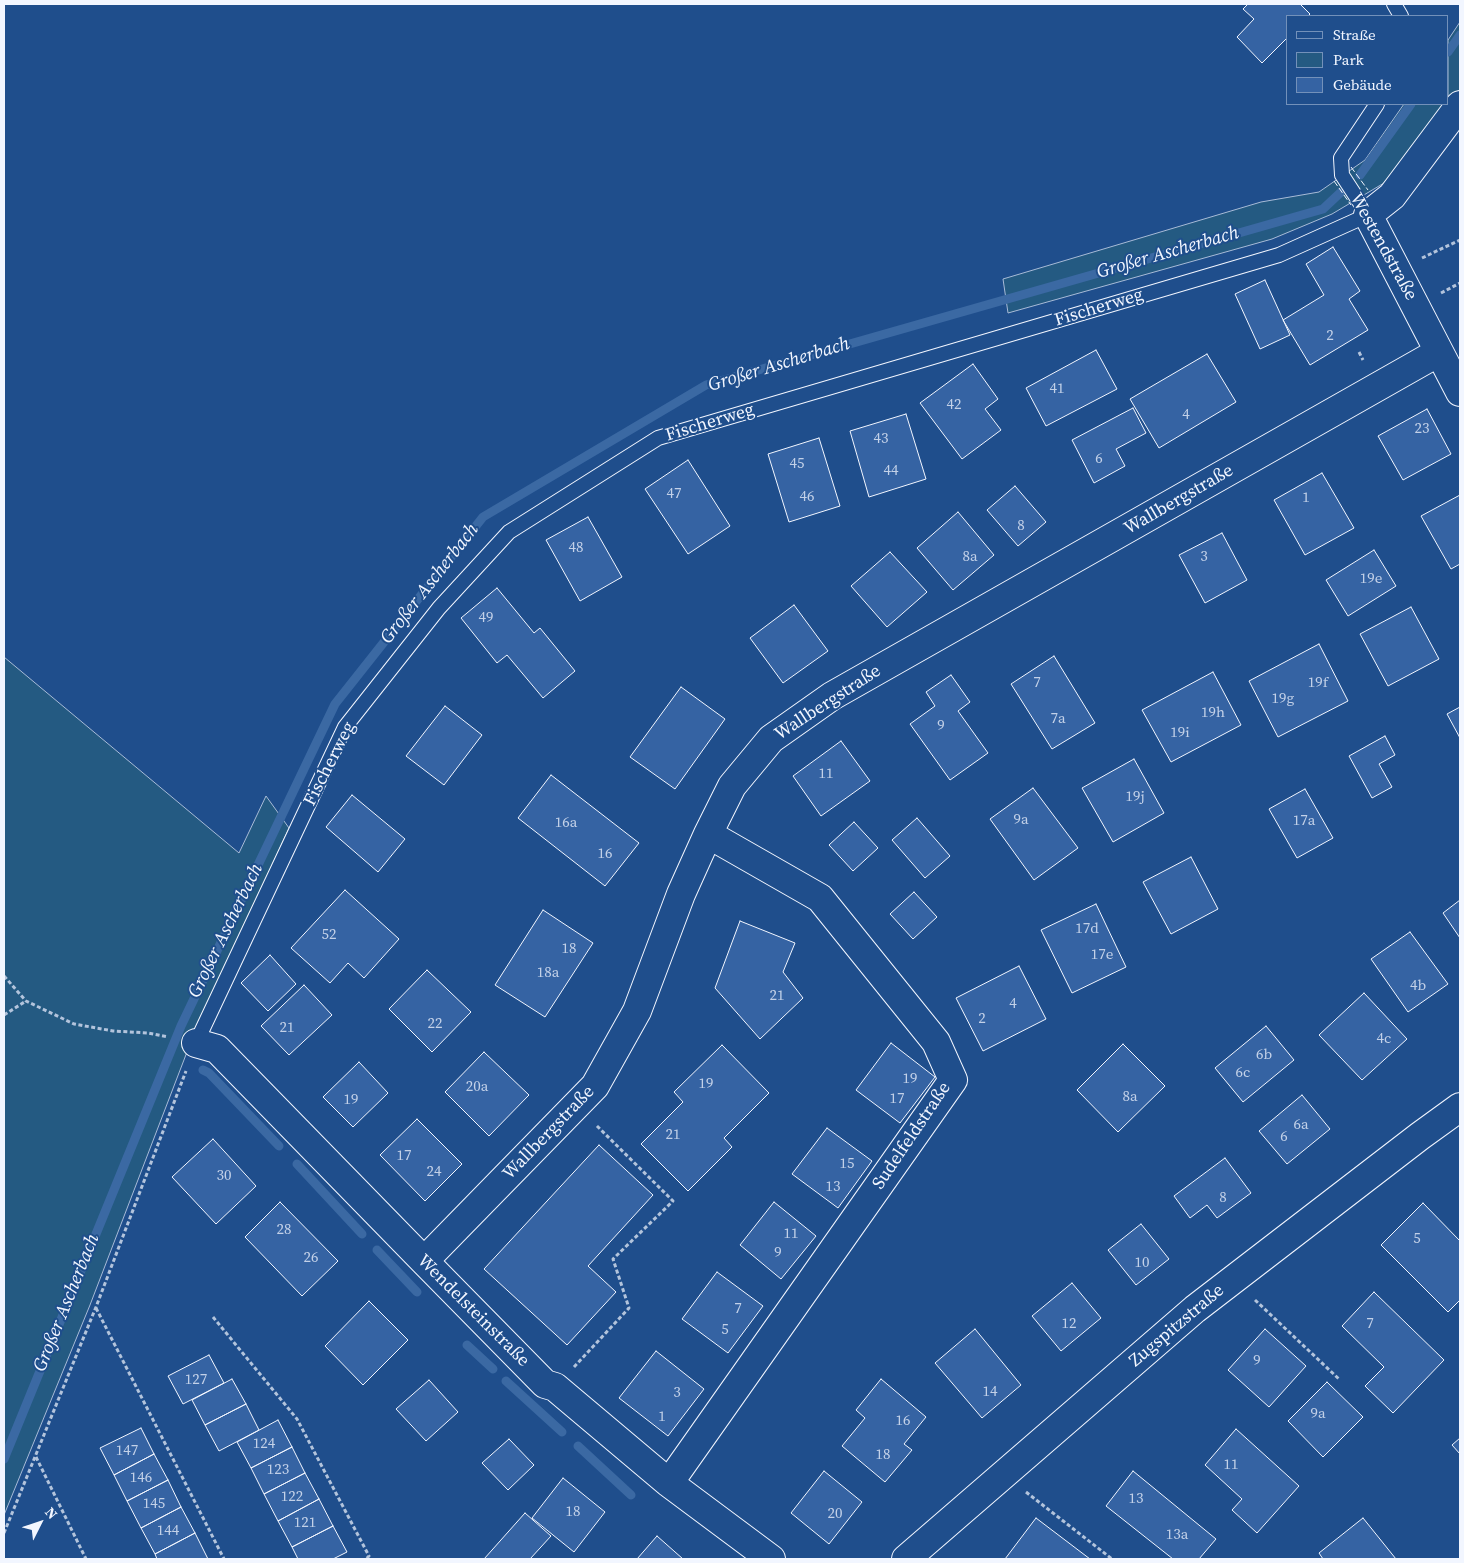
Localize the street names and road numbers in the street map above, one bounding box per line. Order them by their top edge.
street label: Westendstraße [1345,190,1421,304]
street label: Fischerweg [1052,284,1146,332]
street label: Fischerweg [663,399,757,447]
street label: Wallbergstraße [1121,460,1237,540]
street label: Wallbergstraße [771,661,885,745]
street label: Fischerweg [300,718,360,810]
street label: Sudelfeldstraße [868,1078,956,1194]
street label: Wallbergstraße [499,1081,599,1185]
street label: Wendelsteinstraße [412,1250,534,1372]
street label: Zugspitzstraße [1125,1280,1229,1372]

